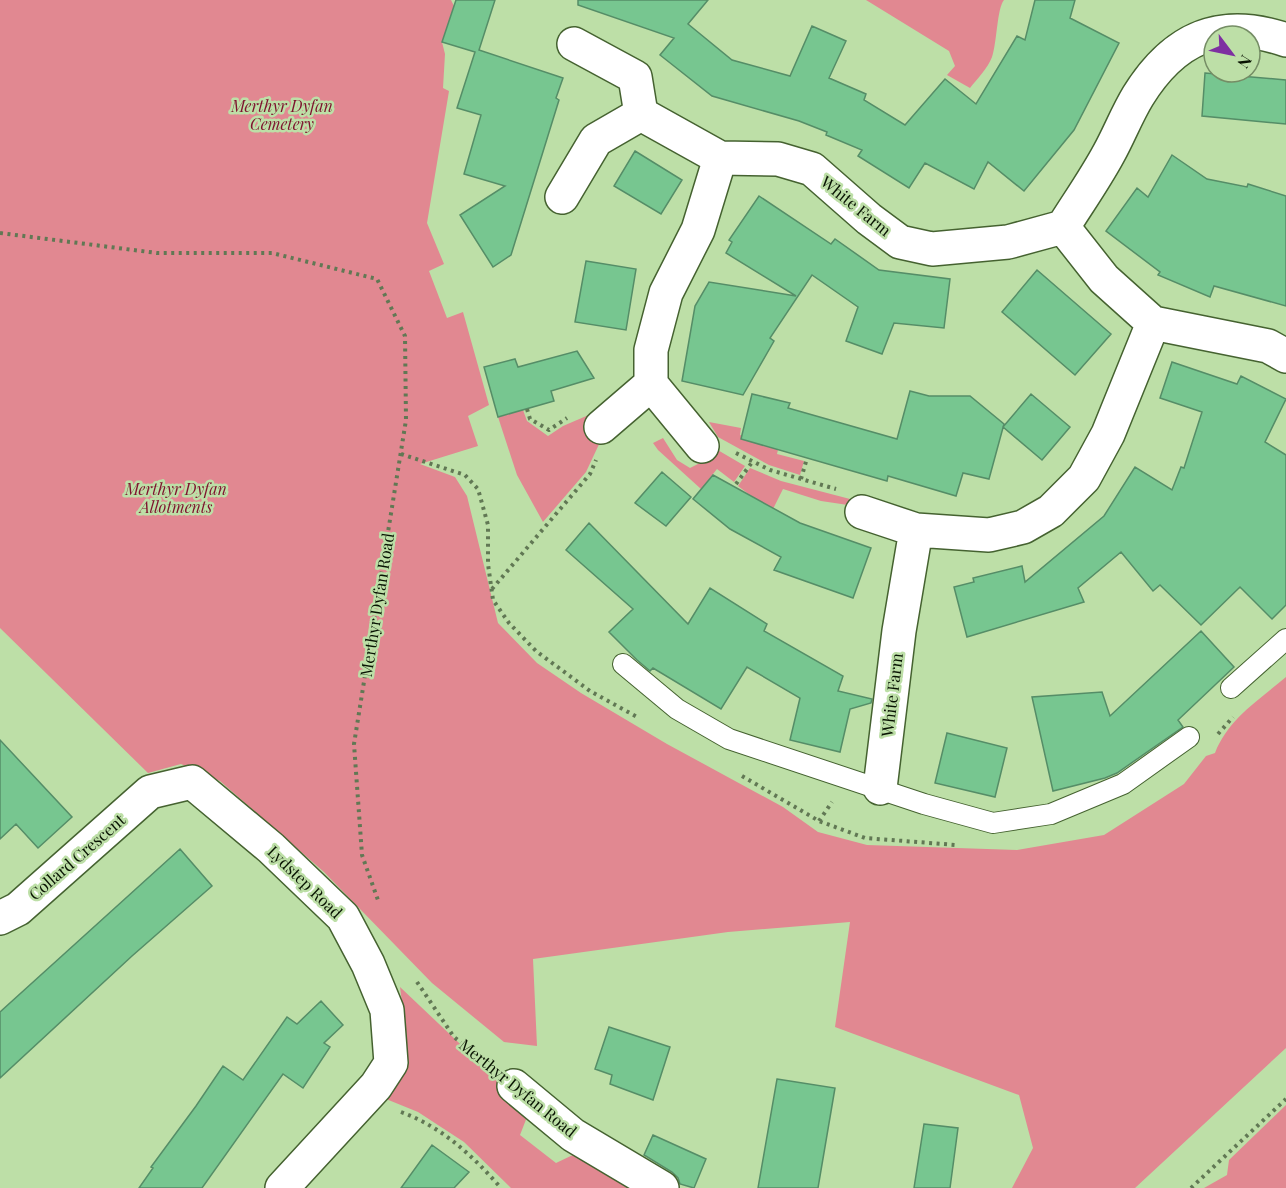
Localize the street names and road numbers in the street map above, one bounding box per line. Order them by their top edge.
street label: White Farm [816,170,896,240]
street label: Merthyr Dyfan Road [355,531,398,678]
street label: White Farm [876,652,907,739]
street label: Collard Crescent [24,809,129,904]
street label: Lydstep Road [263,841,347,923]
street label: Merthyr Dyfan Road [455,1034,581,1142]

